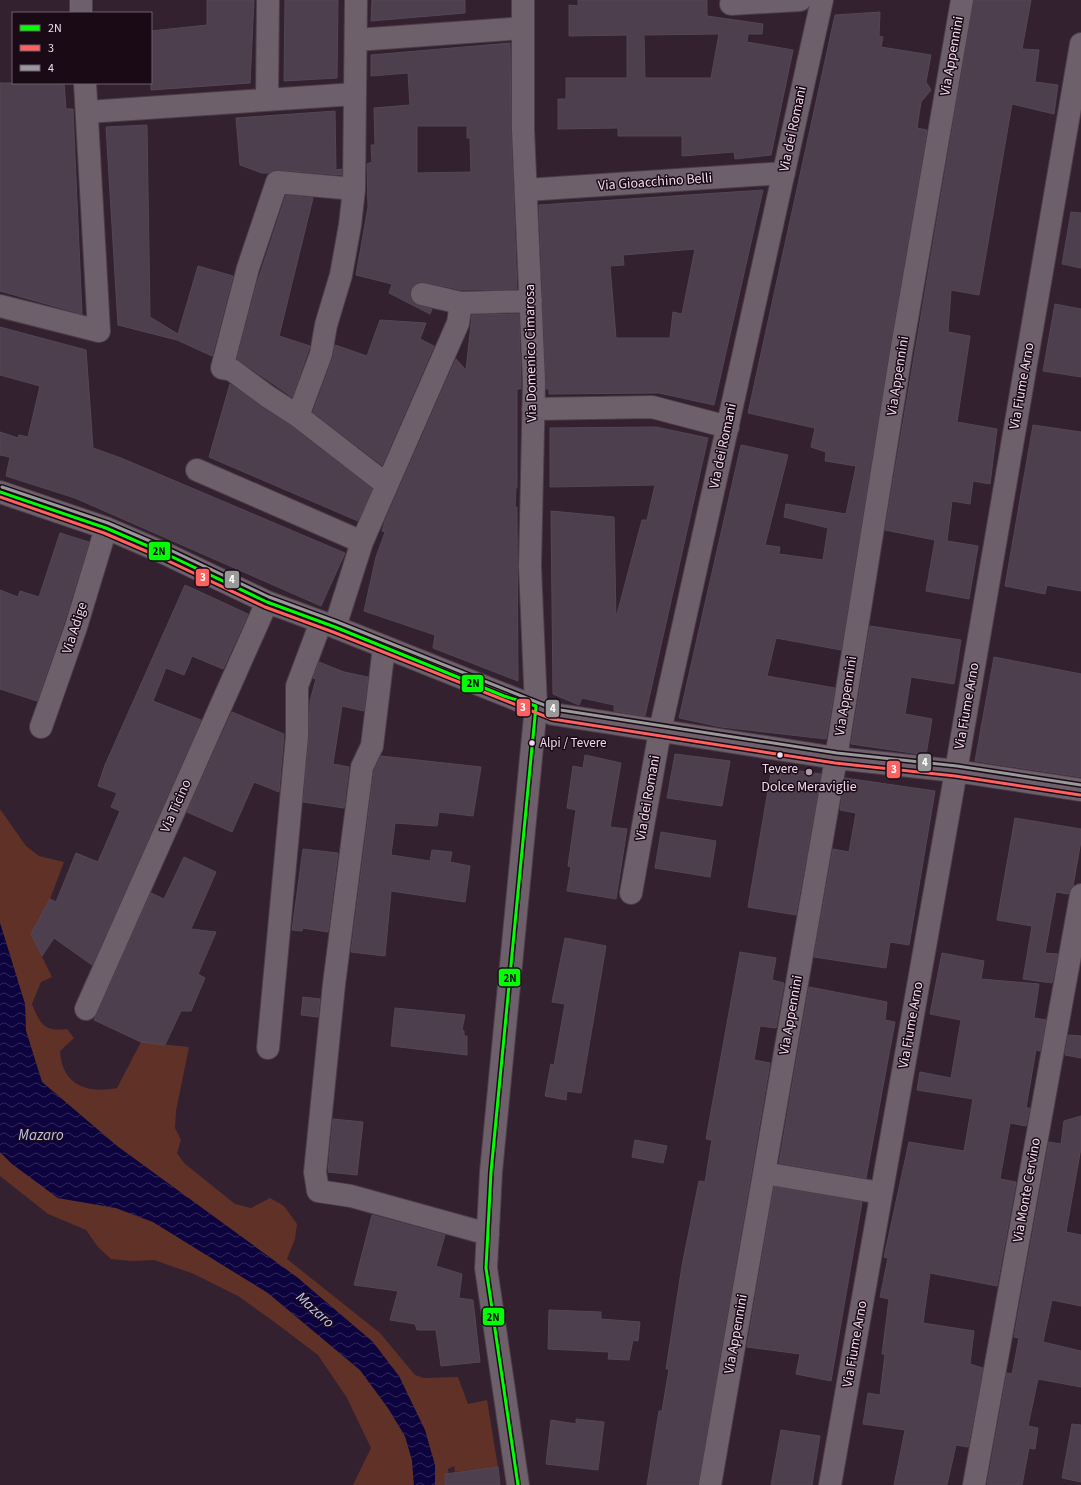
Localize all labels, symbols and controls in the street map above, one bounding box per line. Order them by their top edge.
legend [12,12,152,84]
street label: Via Appennini [935,15,969,97]
text: 2N [48,20,62,37]
text: 3 [48,40,54,57]
text: 4 [48,60,54,77]
street label: Via dei Romani [774,85,812,173]
street label: Via Gioacchino Belli [597,168,713,196]
street label: Via Domenico Cimarosa [520,284,542,422]
street label: Via Appennini [882,335,914,417]
street label: Via Fiume Arno [1005,341,1039,431]
street label: Via dei Romani [704,402,742,490]
line badge: 2N [148,541,171,561]
text: 2N [152,544,166,559]
line badge: 3 [195,568,210,587]
text: 3 [200,570,206,585]
line badge: 4 [224,570,240,589]
text: 4 [229,572,235,587]
street label: Via Adige [57,600,93,656]
street label: Via Appennini [830,655,862,737]
street label: Via Fiume Arno [950,661,984,751]
line badge: 2N [461,674,484,693]
text: 2N [466,676,480,691]
line badge: 3 [516,698,531,717]
line badge: 4 [545,699,560,718]
text: 3 [520,700,526,715]
text: 4 [550,701,556,716]
place label: Alpi / Tevere [540,734,606,752]
marker: Alpi / Tevere [527,738,537,748]
marker: Tevere [775,750,785,760]
line badge: 4 [917,753,932,772]
street label: Via dei Romani [631,754,665,842]
text: 4 [922,755,928,770]
place label: Tevere [762,760,798,778]
line badge: 3 [886,760,901,779]
text: 3 [891,762,897,777]
marker: Dolce Meraviglie [804,767,814,777]
street label: Via Ticino [155,776,197,836]
place label: Dolce Meraviglie [761,777,857,797]
line badge: 2N [498,968,521,987]
text: 2N [503,971,517,986]
street label: Via Appennini [774,974,808,1056]
street label: Via Fiume Arno [894,980,928,1070]
water label: Mazaro [18,1125,64,1146]
street label: Via Monte Cervino [1008,1136,1046,1244]
water label: Mazaro [291,1287,339,1333]
street label: Via Appennini [719,1293,753,1375]
street label: Via Fiume Arno [838,1299,872,1389]
line badge: 2N [482,1307,505,1326]
text: 2N [486,1310,500,1325]

